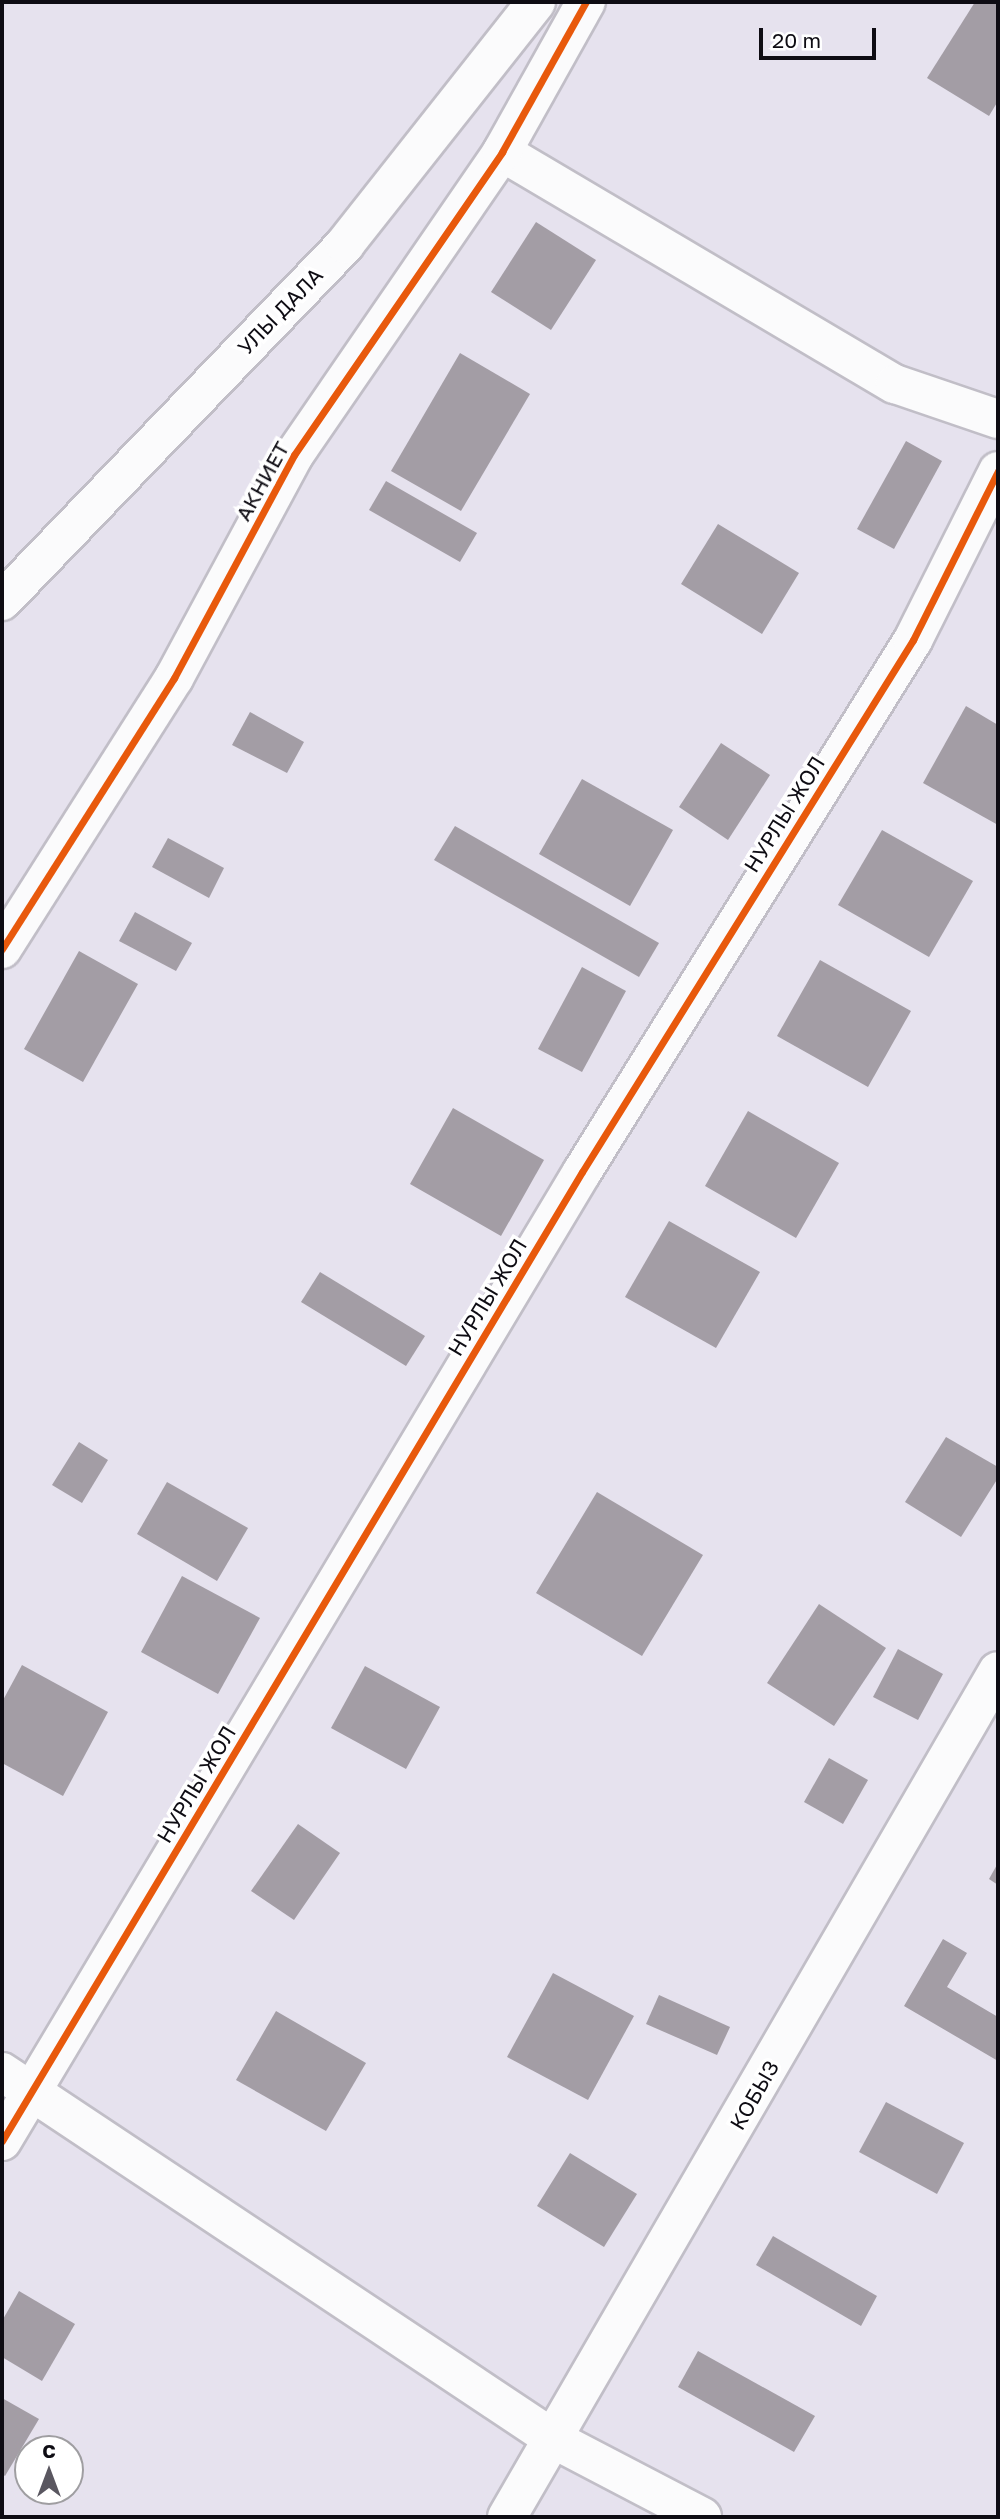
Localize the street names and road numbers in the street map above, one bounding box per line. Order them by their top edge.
street label: УЛЫ ДАЛА [232,262,328,360]
street label: АКНИЕТ [230,437,294,525]
street label: НУРЛЫ ЖОЛ [738,751,830,877]
street label: НУРЛЫ ЖОЛ [442,1234,532,1360]
street label: НУРЛЫ ЖОЛ [151,1721,241,1847]
street label: КОБЫЗ [724,2056,784,2134]

